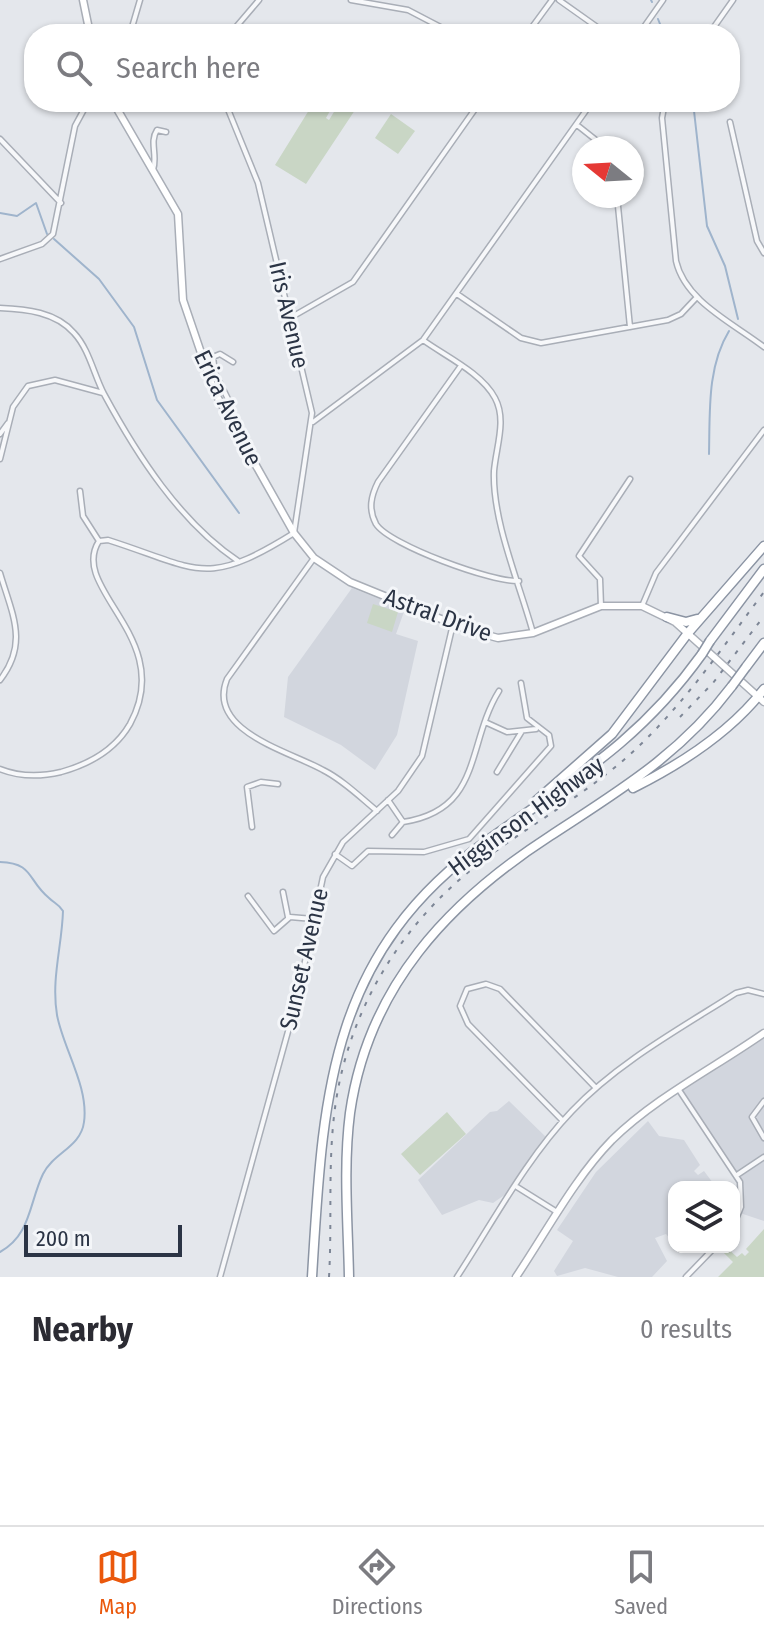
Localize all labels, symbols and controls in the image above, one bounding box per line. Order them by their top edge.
search box [24,24,740,112]
icon: search [52,46,96,90]
text: Search here [116,50,261,86]
north arrow [572,136,644,208]
street label: Iris Avenue [263,259,315,371]
street label: Erica Avenue [188,346,268,470]
street label: Astral Drive [380,583,496,647]
street label: Higginson Highway [443,750,609,882]
street label: Sunset Avenue [274,885,334,1033]
map controls [668,1181,740,1253]
button: layers [668,1181,740,1253]
scale bar [24,1221,182,1257]
text: 200 m [36,1225,91,1252]
text: Nearby [32,1309,133,1350]
text: 0 results [640,1314,732,1345]
tab: Map [96,1545,140,1620]
tab: Directions [332,1545,423,1620]
tab: Saved [614,1545,668,1620]

